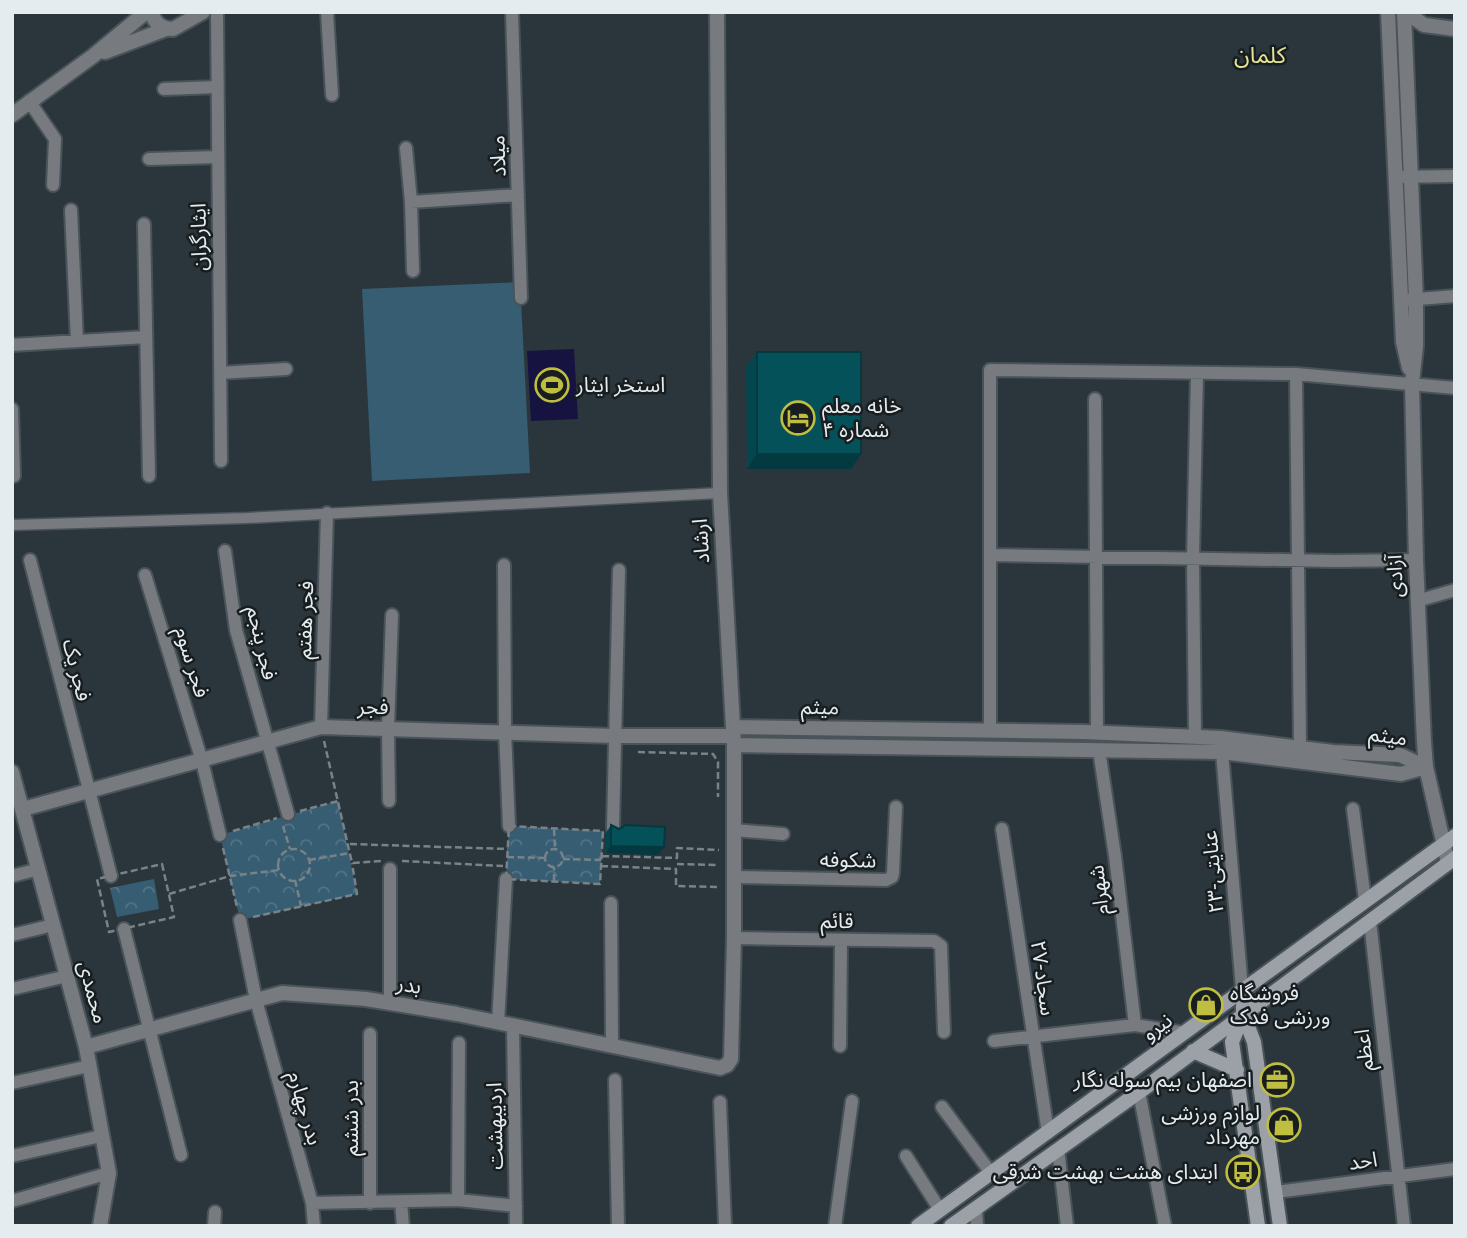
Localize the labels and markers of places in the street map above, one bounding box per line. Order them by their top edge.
sports icon: استخر ایثار [533,366,571,404]
place label: استخر ایثار [575,373,665,397]
place label: خانه معلم شماره ۴ [822,394,902,442]
hotel icon: خانه معلم شماره ۴ [779,399,817,437]
place label: فروشگاه ورزشی فدک [1230,981,1330,1029]
shop icon: فروشگاه ورزشی فدک [1187,986,1225,1024]
office icon: اصفهان بیم سوله نگار [1258,1061,1296,1099]
place label: اصفهان بیم سوله نگار [1072,1068,1252,1095]
place label: لوازم ورزشی مهرداد [1161,1101,1260,1149]
shop icon: لوازم ورزشی مهرداد [1265,1106,1303,1144]
bus stop icon: ابتدای هشت بهشت شرقی [1224,1153,1262,1191]
place label: ابتدای هشت بهشت شرقی [993,1160,1218,1184]

